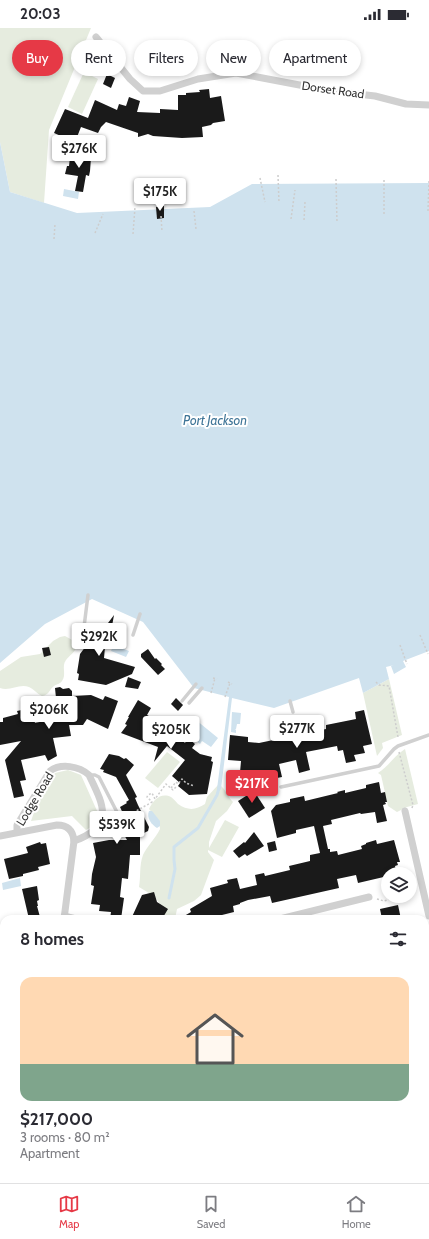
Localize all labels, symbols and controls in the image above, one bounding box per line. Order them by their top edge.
text: 20:03 [20,5,61,23]
chip: Buy [12,40,63,76]
chip: Rent [71,40,126,76]
chip: Filters [134,40,198,76]
chip: New [206,40,261,76]
chip: Apartment [269,40,361,76]
street label: Dorset Road [301,78,365,101]
pin: $276K [51,135,107,169]
text: $276K [61,140,97,156]
pin: $175K [132,178,188,212]
text: $175K [143,183,177,199]
water label: Port Jackson [183,412,247,428]
pin: $292K [71,623,127,657]
text: $292K [81,628,117,644]
pin: $206K [21,696,77,730]
text: $206K [29,701,69,717]
pin: $277K [269,715,325,749]
pin: $205K [143,716,199,750]
text: $277K [279,720,315,736]
text: $205K [152,721,190,737]
street label: Lodge Road [13,769,56,828]
pin: $217K [224,770,280,804]
text: $217K [235,775,269,791]
pin: $539K [89,811,145,845]
text: $539K [99,816,136,832]
map controls [381,867,417,903]
button: layers [381,867,417,903]
icon: filters [387,928,409,950]
text: 8 homes [20,929,84,949]
icon: home [179,1003,251,1075]
text: $217,000 [20,1109,93,1129]
text: 3 rooms · 80 m² [20,1129,110,1145]
text: Apartment [20,1145,80,1161]
tab: Map [58,1193,80,1231]
tab: Saved [197,1193,225,1231]
tab: Home [342,1193,371,1231]

